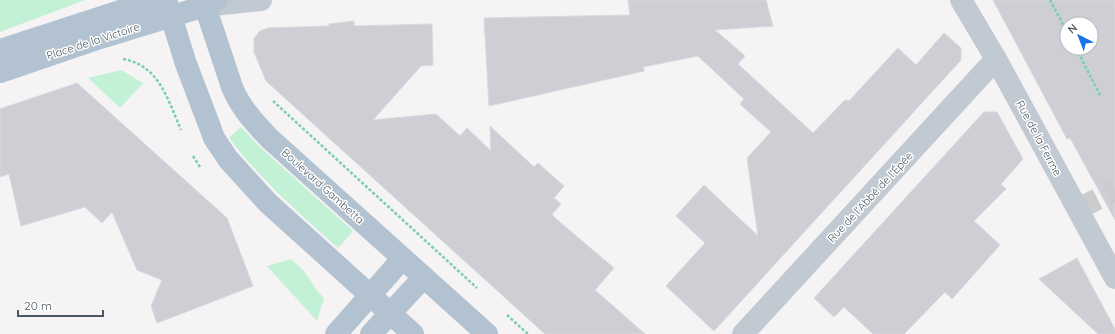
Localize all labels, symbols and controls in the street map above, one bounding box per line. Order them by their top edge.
north arrow [1059,16,1099,56]
street label: Place de la Victoire [45,19,141,63]
text: N [1065,21,1080,36]
street label: Rue de la Ferme [1013,98,1065,178]
street label: Boulevard Gambetta [279,145,367,227]
street label: Rue de l'Abbé de l'Épée [824,149,916,245]
scale bar [18,292,103,318]
text: 20 m [24,298,52,313]

